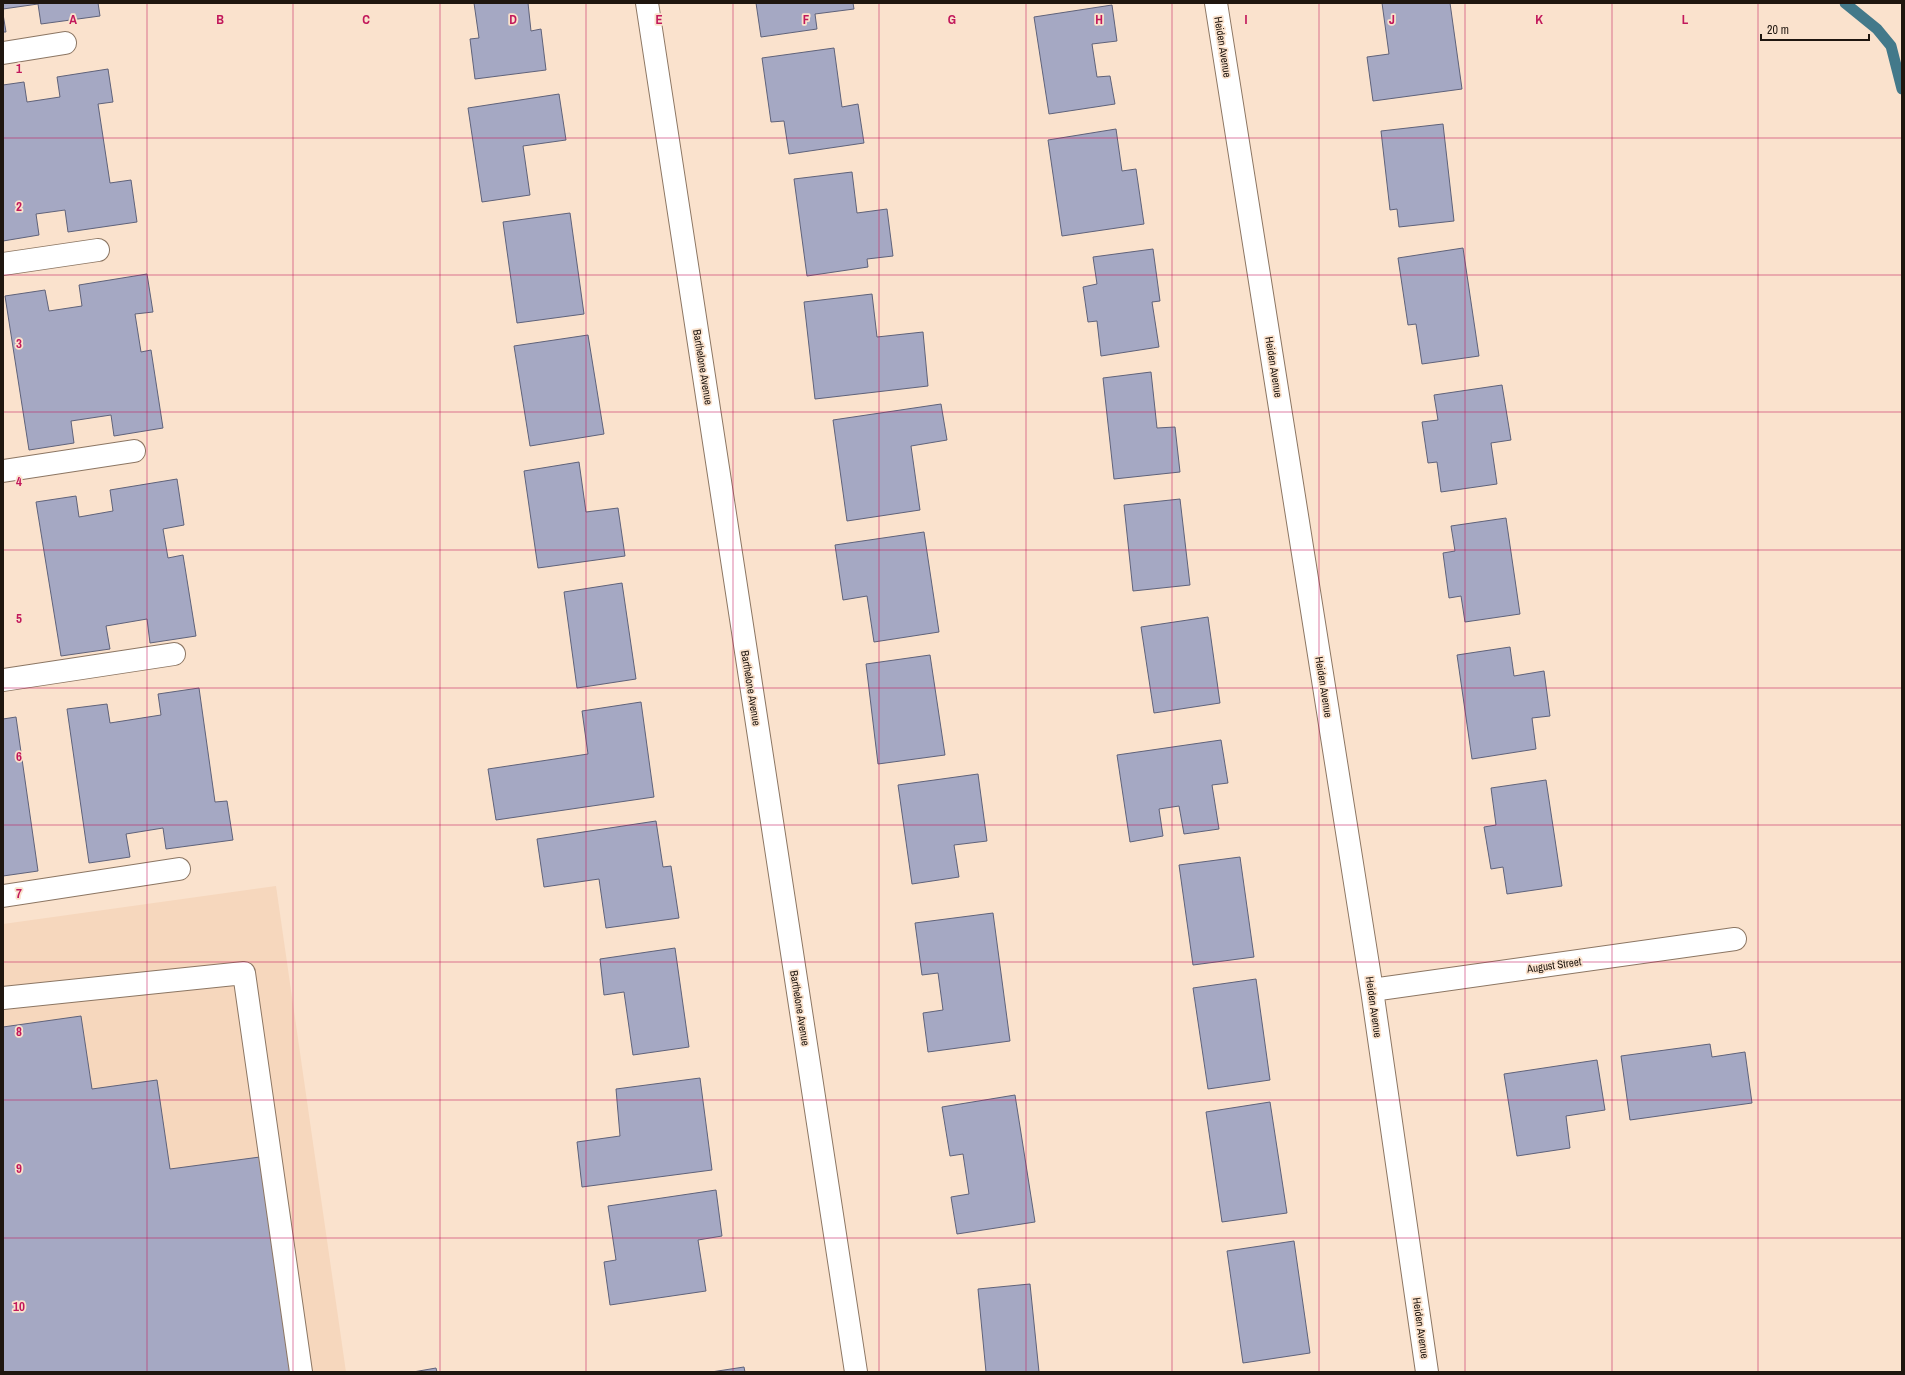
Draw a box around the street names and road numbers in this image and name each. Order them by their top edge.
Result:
street label: Heiden Avenue [1211,16,1235,78]
street label: Barthelone Avenue [690,328,716,406]
street label: Heiden Avenue [1262,336,1286,398]
street label: Barthelone Avenue [738,649,764,727]
street label: Heiden Avenue [1312,656,1336,718]
street label: August Street [1525,954,1583,976]
street label: Barthelone Avenue [787,969,813,1047]
street label: Heiden Avenue [1363,976,1385,1038]
street label: Heiden Avenue [1410,1297,1432,1359]

